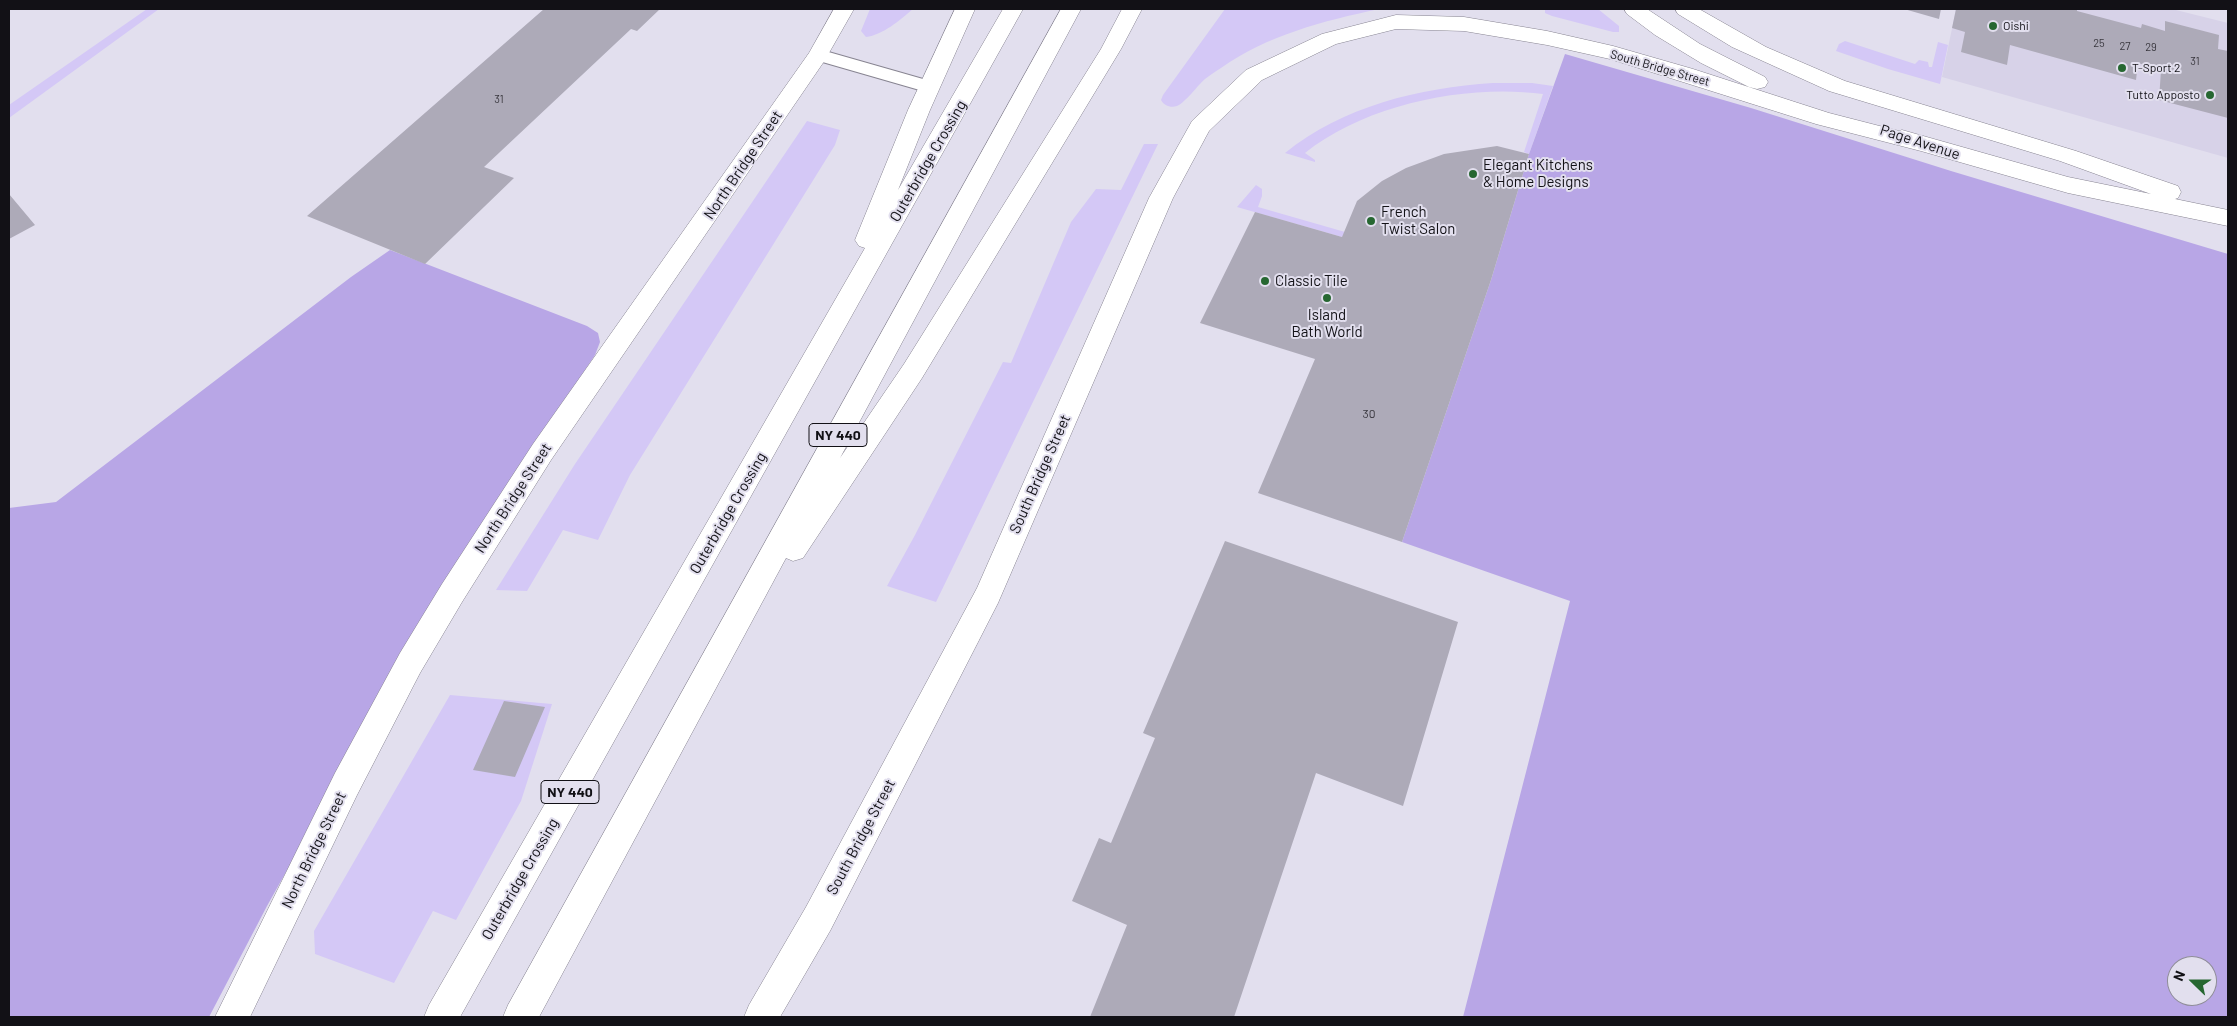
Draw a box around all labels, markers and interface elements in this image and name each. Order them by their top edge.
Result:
place label: Oishi [2003,19,2029,33]
marker: Oishi [1987,20,1999,32]
house number: 25 [2093,36,2105,50]
house number: 27 [2119,39,2131,53]
house number: 29 [2145,40,2157,54]
street label: South Bridge Street [1609,47,1711,89]
house number: 31 [2190,54,2200,68]
place label: T-Sport 2 [2132,61,2181,75]
marker: T-Sport 2 [2116,62,2128,74]
place label: Tutto Apposto [2126,88,2200,102]
marker: Tutto Apposto [2204,89,2216,101]
house number: 31 [494,92,504,106]
street label: Outerbridge Crossing [886,97,970,225]
street label: North Bridge Street [700,107,786,223]
street label: Page Avenue [1878,121,1962,163]
place label: Elegant Kitchens & Home Designs [1483,156,1593,191]
marker: Elegant Kitchens & Home Designs [1467,168,1479,180]
place label: French Twist Salon [1381,203,1455,238]
marker: French Twist Salon [1365,215,1377,227]
place label: Classic Tile [1275,272,1348,290]
marker: Classic Tile [1259,275,1271,287]
marker: Island Bath World [1321,292,1333,304]
place label: Island Bath World [1291,306,1363,341]
house number: 30 [1363,407,1375,421]
street label: South Bridge Street [1006,412,1074,536]
road number: NY 440 [809,424,867,446]
street label: North Bridge Street [471,440,555,556]
street label: Outerbridge Crossing [686,449,770,577]
street label: South Bridge Street [823,776,899,898]
road number: NY 440 [541,780,599,804]
street label: North Bridge Street [278,789,350,911]
street label: Outerbridge Crossing [478,815,562,943]
north arrow [2167,956,2217,1006]
text: N [2169,968,2188,983]

